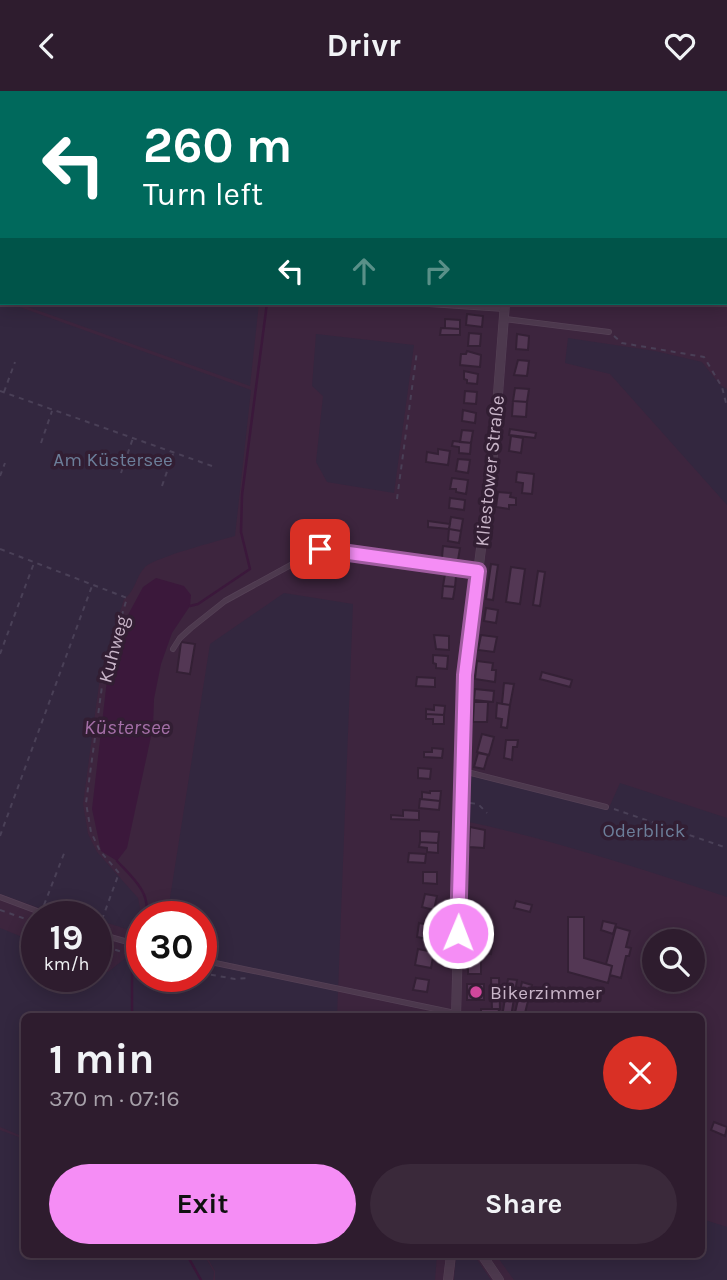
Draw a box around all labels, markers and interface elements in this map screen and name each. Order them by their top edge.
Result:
icon: back [28,27,66,65]
text: Drivr [326,27,401,64]
icon: heart [661,27,699,65]
text: 260 m [143,117,292,174]
icon: left [28,119,119,210]
text: Turn left [143,176,263,213]
icon: left [272,252,310,290]
icon: ahead [345,252,383,290]
icon: right [418,252,456,290]
street label: Kliestower Straße [471,394,509,548]
park label: Am Küstersee [53,449,173,471]
pin [290,519,350,579]
icon: arrive [301,530,339,568]
street label: Kuhweg [94,613,134,685]
water label: Küstersee [84,715,170,739]
park label: Oderblick [603,820,686,842]
position arrow [421,896,495,970]
speed limit sign: 30 [126,901,217,992]
text: 19 [50,917,83,958]
map controls [642,929,705,992]
button: search [642,929,705,992]
text: km/h [44,953,89,975]
place label: Bikerzimmer [490,982,602,1004]
marker: Bikerzimmer [468,984,484,1000]
text: 1 min [49,1034,154,1084]
button: close [603,1036,677,1110]
text: 370 m · 07:16 [49,1085,180,1112]
button: Exit [49,1164,356,1244]
button: Share [370,1164,677,1244]

